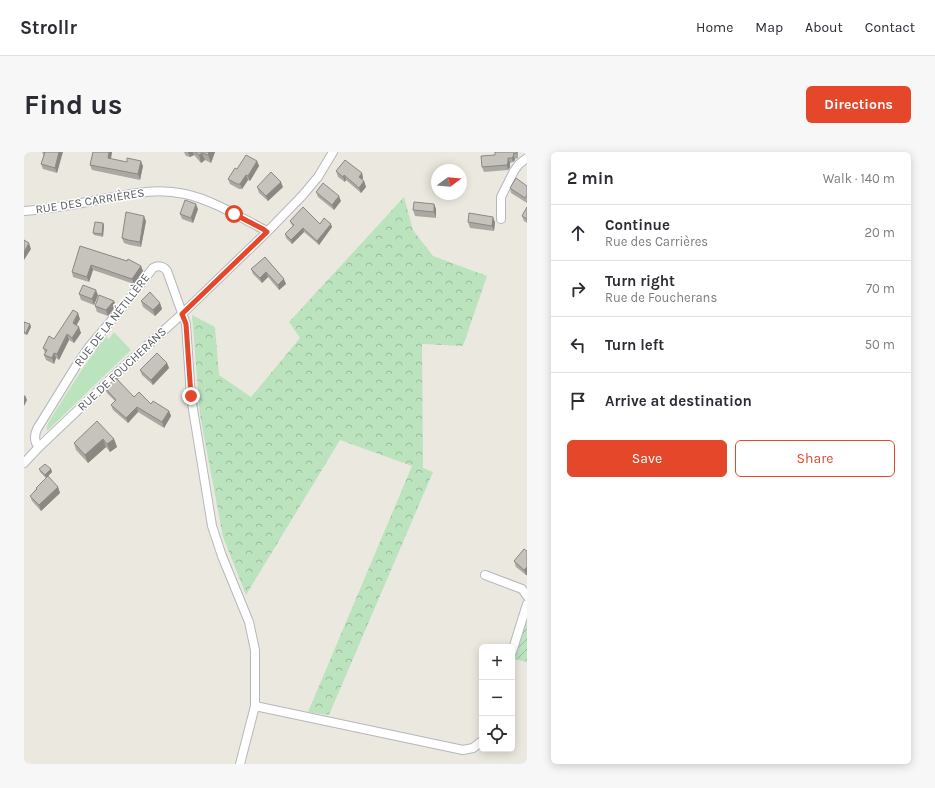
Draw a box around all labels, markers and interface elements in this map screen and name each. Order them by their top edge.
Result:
text: Strollr [20,17,77,39]
text: Home [696,19,733,36]
text: Map [755,19,783,36]
text: About [805,19,843,36]
text: Contact [865,19,915,36]
button: Directions [806,86,911,123]
text: Find us [24,88,123,121]
north arrow [431,164,467,200]
text: 2 min [567,168,614,188]
text: Walk · 140 m [823,171,895,186]
street label: RUE DES CARRIÈRES [34,184,145,217]
route start [225,205,243,223]
text: Continue [605,216,670,234]
icon: ahead [567,222,589,244]
text: 20 m [865,225,895,240]
text: Rue des Carrières [605,234,708,249]
street label: RUE DE LA NÉTILLÈRE [71,270,153,369]
text: Turn right [605,272,675,290]
icon: right [567,278,589,300]
text: 70 m [866,281,895,296]
text: Rue de Foucherans [605,290,717,305]
street label: RUE DE FOUCHERANS [75,324,169,414]
icon: left [567,334,589,356]
text: Turn left [605,336,664,354]
text: 50 m [865,337,895,352]
route end [182,387,200,405]
icon: arrive [567,390,589,412]
text: Arrive at destination [605,392,752,410]
button: Save [567,440,727,477]
button: Share [735,440,895,477]
map controls [479,644,515,752]
button: + [479,644,515,680]
button: − [479,680,515,716]
button: locate [479,716,515,752]

